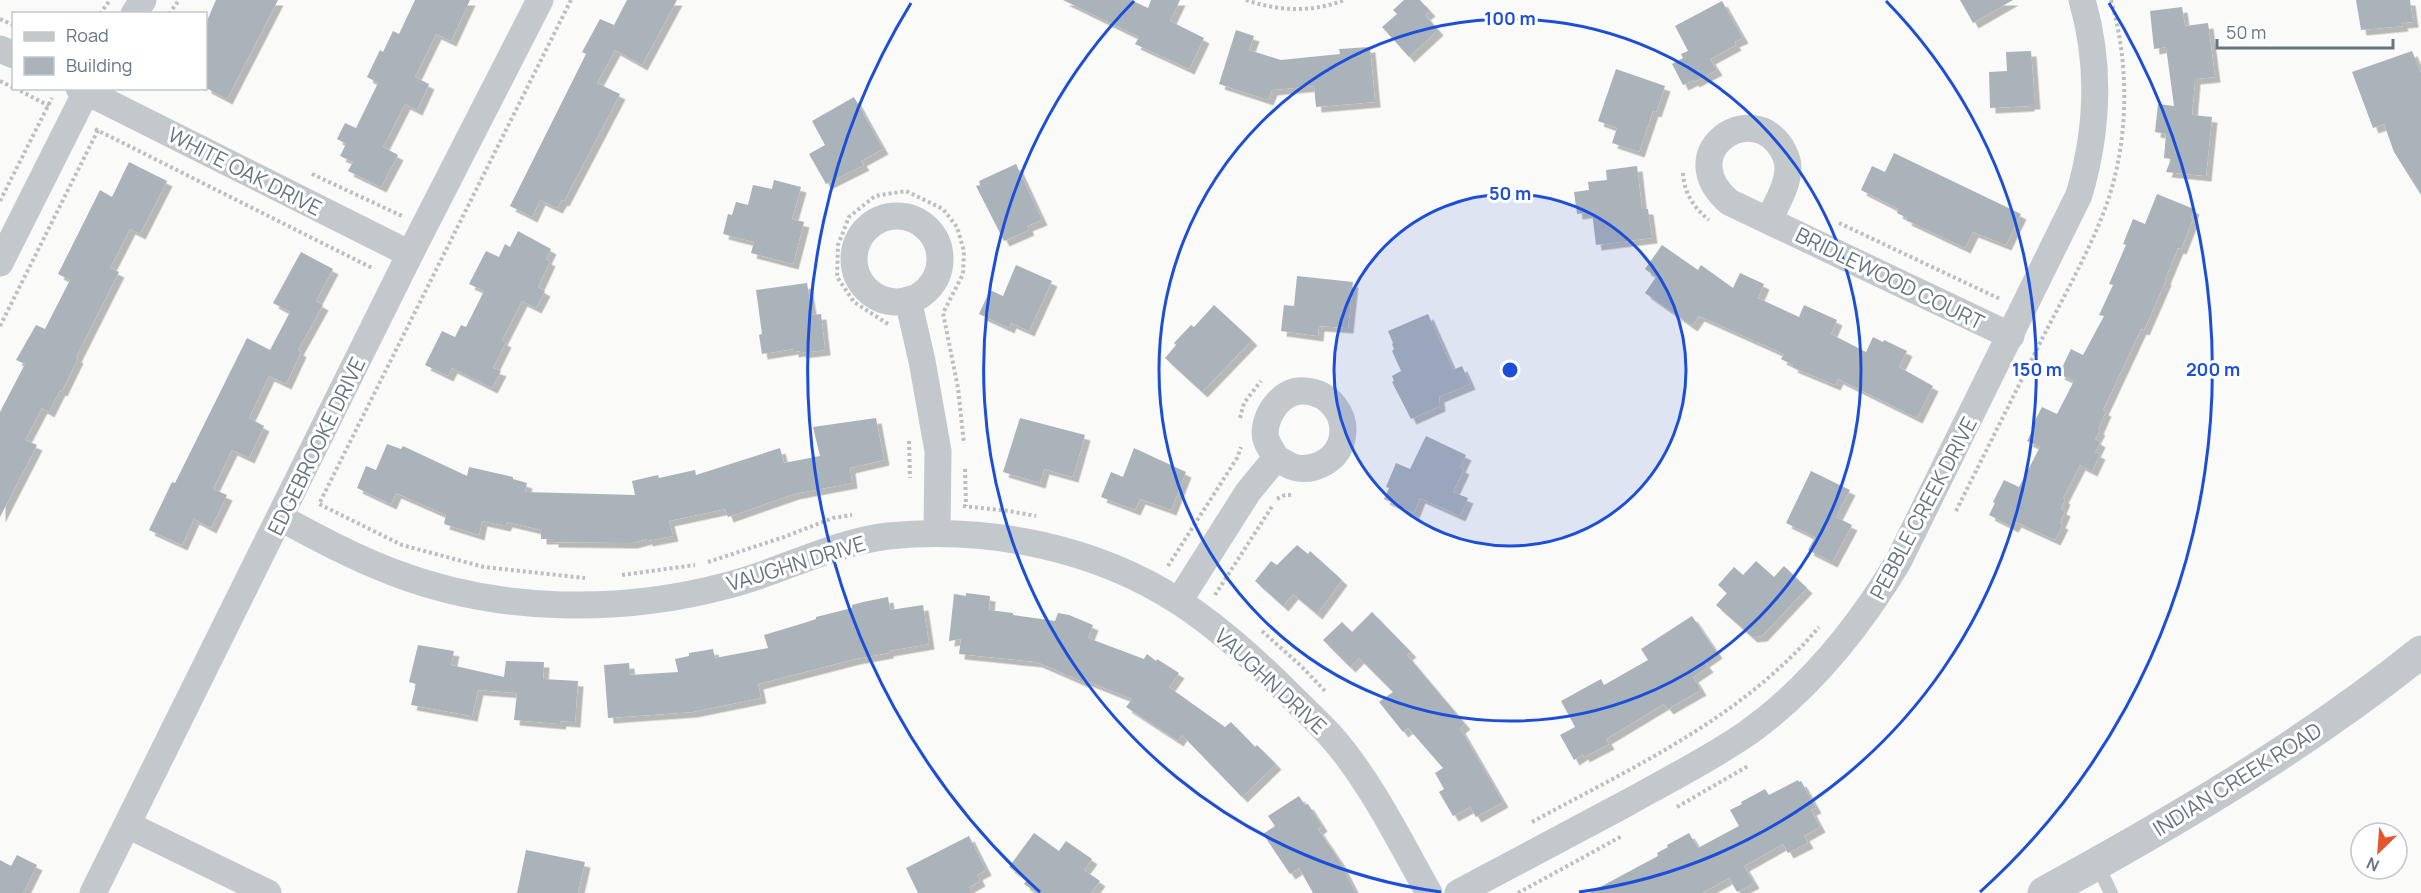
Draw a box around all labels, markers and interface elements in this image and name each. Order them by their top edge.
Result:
text: 100 m [1484,6,1536,30]
legend [12,12,207,90]
scale bar [2217,12,2392,50]
text: 50 m [2226,20,2266,44]
text: Road [66,23,109,47]
text: Building [66,53,132,77]
street label: WHITE OAK DRIVE [163,120,327,222]
text: 50 m [1489,181,1531,205]
street label: BRIDLEWOOD COURT [1791,220,1989,336]
street label: EDGEBROOKE DRIVE [261,352,371,540]
text: 150 m [2012,357,2062,381]
text: 200 m [2186,357,2240,381]
centre of rings [1500,360,1520,380]
street label: PEBBLE CREEK DRIVE [1863,412,1983,604]
street label: VAUGHN DRIVE [723,529,869,597]
street label: VAUGHN DRIVE [1209,622,1333,740]
street label: INDIAN CREEK ROAD [2147,716,2327,842]
north arrow [2349,821,2409,881]
text: N [2363,852,2383,877]

